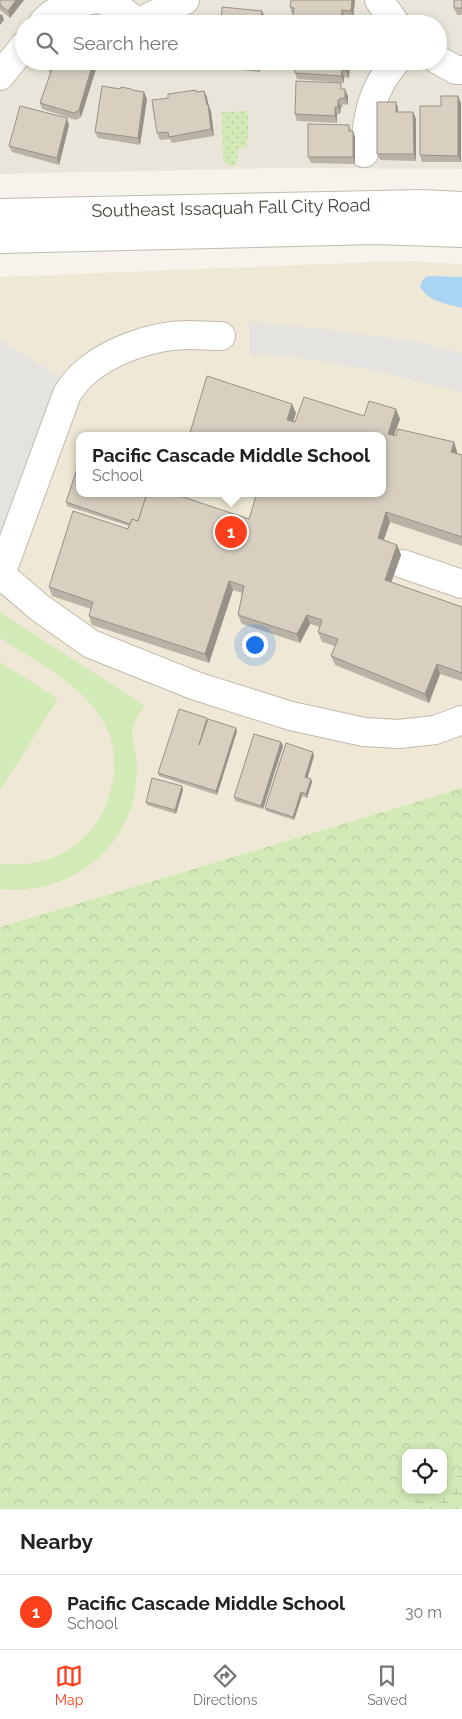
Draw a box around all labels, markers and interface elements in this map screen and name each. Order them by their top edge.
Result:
search box [15,15,447,70]
icon: search [33,29,61,57]
text: Search here [73,32,179,54]
street label: Southeast Issaquah Fall City Road [91,194,371,221]
popup [76,432,386,497]
text: Pacific Cascade Middle School [92,444,370,466]
text: School [92,466,143,485]
pin: 1 [215,513,247,551]
your location [242,632,268,658]
map controls [402,1449,447,1494]
button: locate [402,1449,447,1494]
text: Nearby [20,1529,93,1554]
text: Pacific Cascade Middle School [67,1592,345,1614]
text: 1 [32,1603,40,1622]
text: 30 m [405,1603,442,1622]
text: School [67,1614,118,1633]
tab: Map [55,1662,83,1708]
tab: Directions [193,1662,258,1708]
tab: Saved [367,1662,407,1708]

